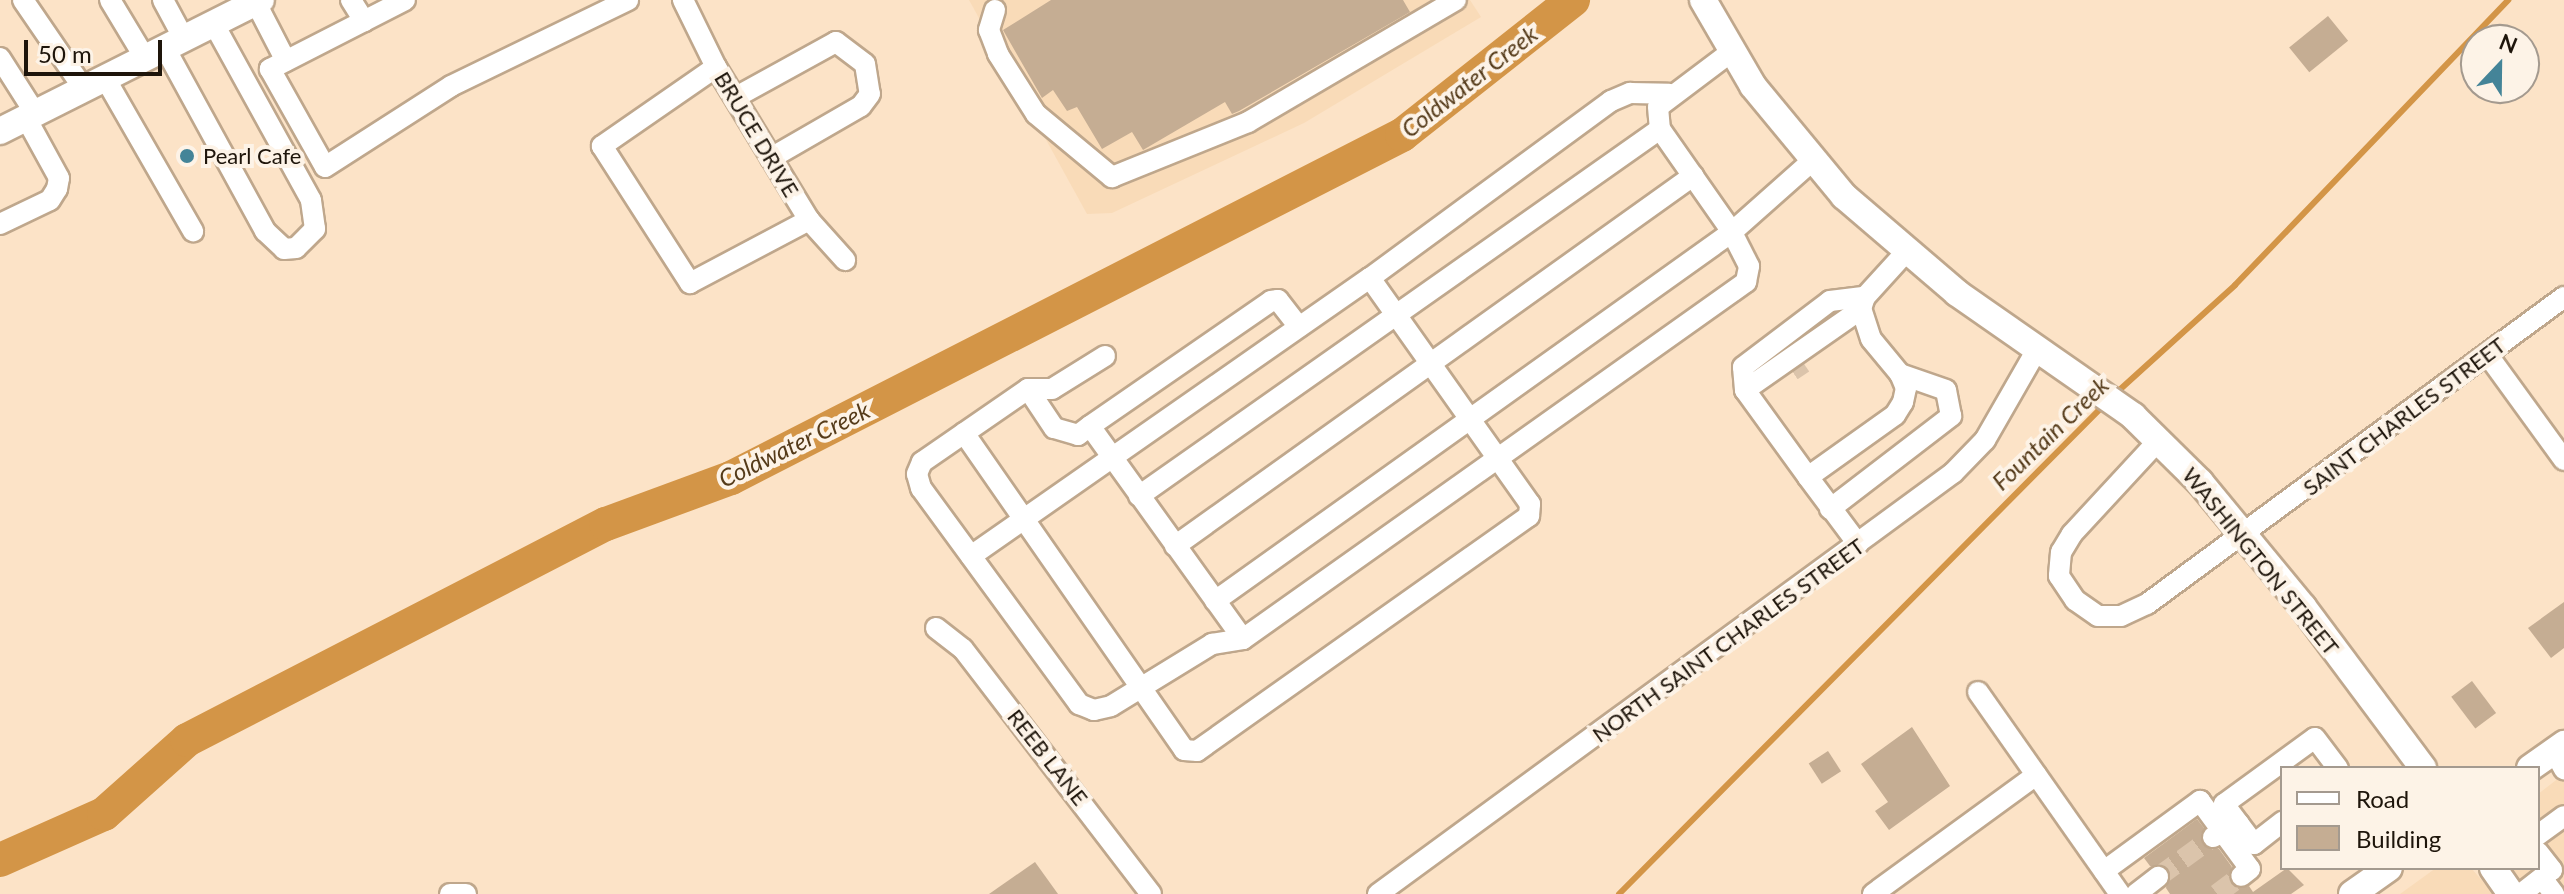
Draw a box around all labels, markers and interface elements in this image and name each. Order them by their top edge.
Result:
water label: Coldwater Creek [1395,19,1543,143]
scale bar [28,24,166,74]
north arrow [2460,24,2540,104]
text: N [2496,27,2521,59]
text: 50 m [38,39,92,68]
street label: BRUCE DRIVE [709,67,805,201]
place label: Pearl Cafe [203,143,301,169]
marker: Pearl Cafe [178,147,196,165]
street label: SAINT CHARLES STREET [2297,331,2511,501]
water label: Fountain Creek [1986,370,2114,496]
water label: Coldwater Creek [714,395,874,493]
street label: WASHINGTON STREET [2177,462,2345,660]
street label: NORTH SAINT CHARLES STREET [1587,532,1869,748]
street label: REEB LANE [1002,704,1094,810]
legend [2280,766,2540,870]
text: Road [2356,784,2409,813]
text: Building [2356,824,2441,853]

